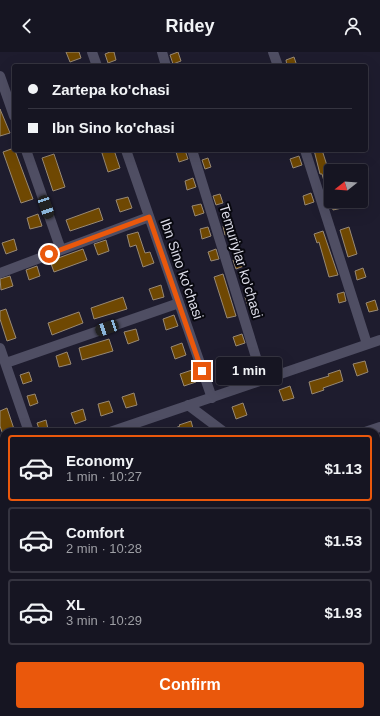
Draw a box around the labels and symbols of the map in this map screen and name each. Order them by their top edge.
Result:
north arrow [324,164,368,208]
car [36,194,56,220]
street label: Temuriylar ko'chasi [216,202,266,320]
street label: Ibn Sino ko'chasi [157,217,207,321]
route start [40,245,58,263]
car [94,318,120,338]
callout: 1 min [216,357,282,385]
route end [193,362,211,380]

